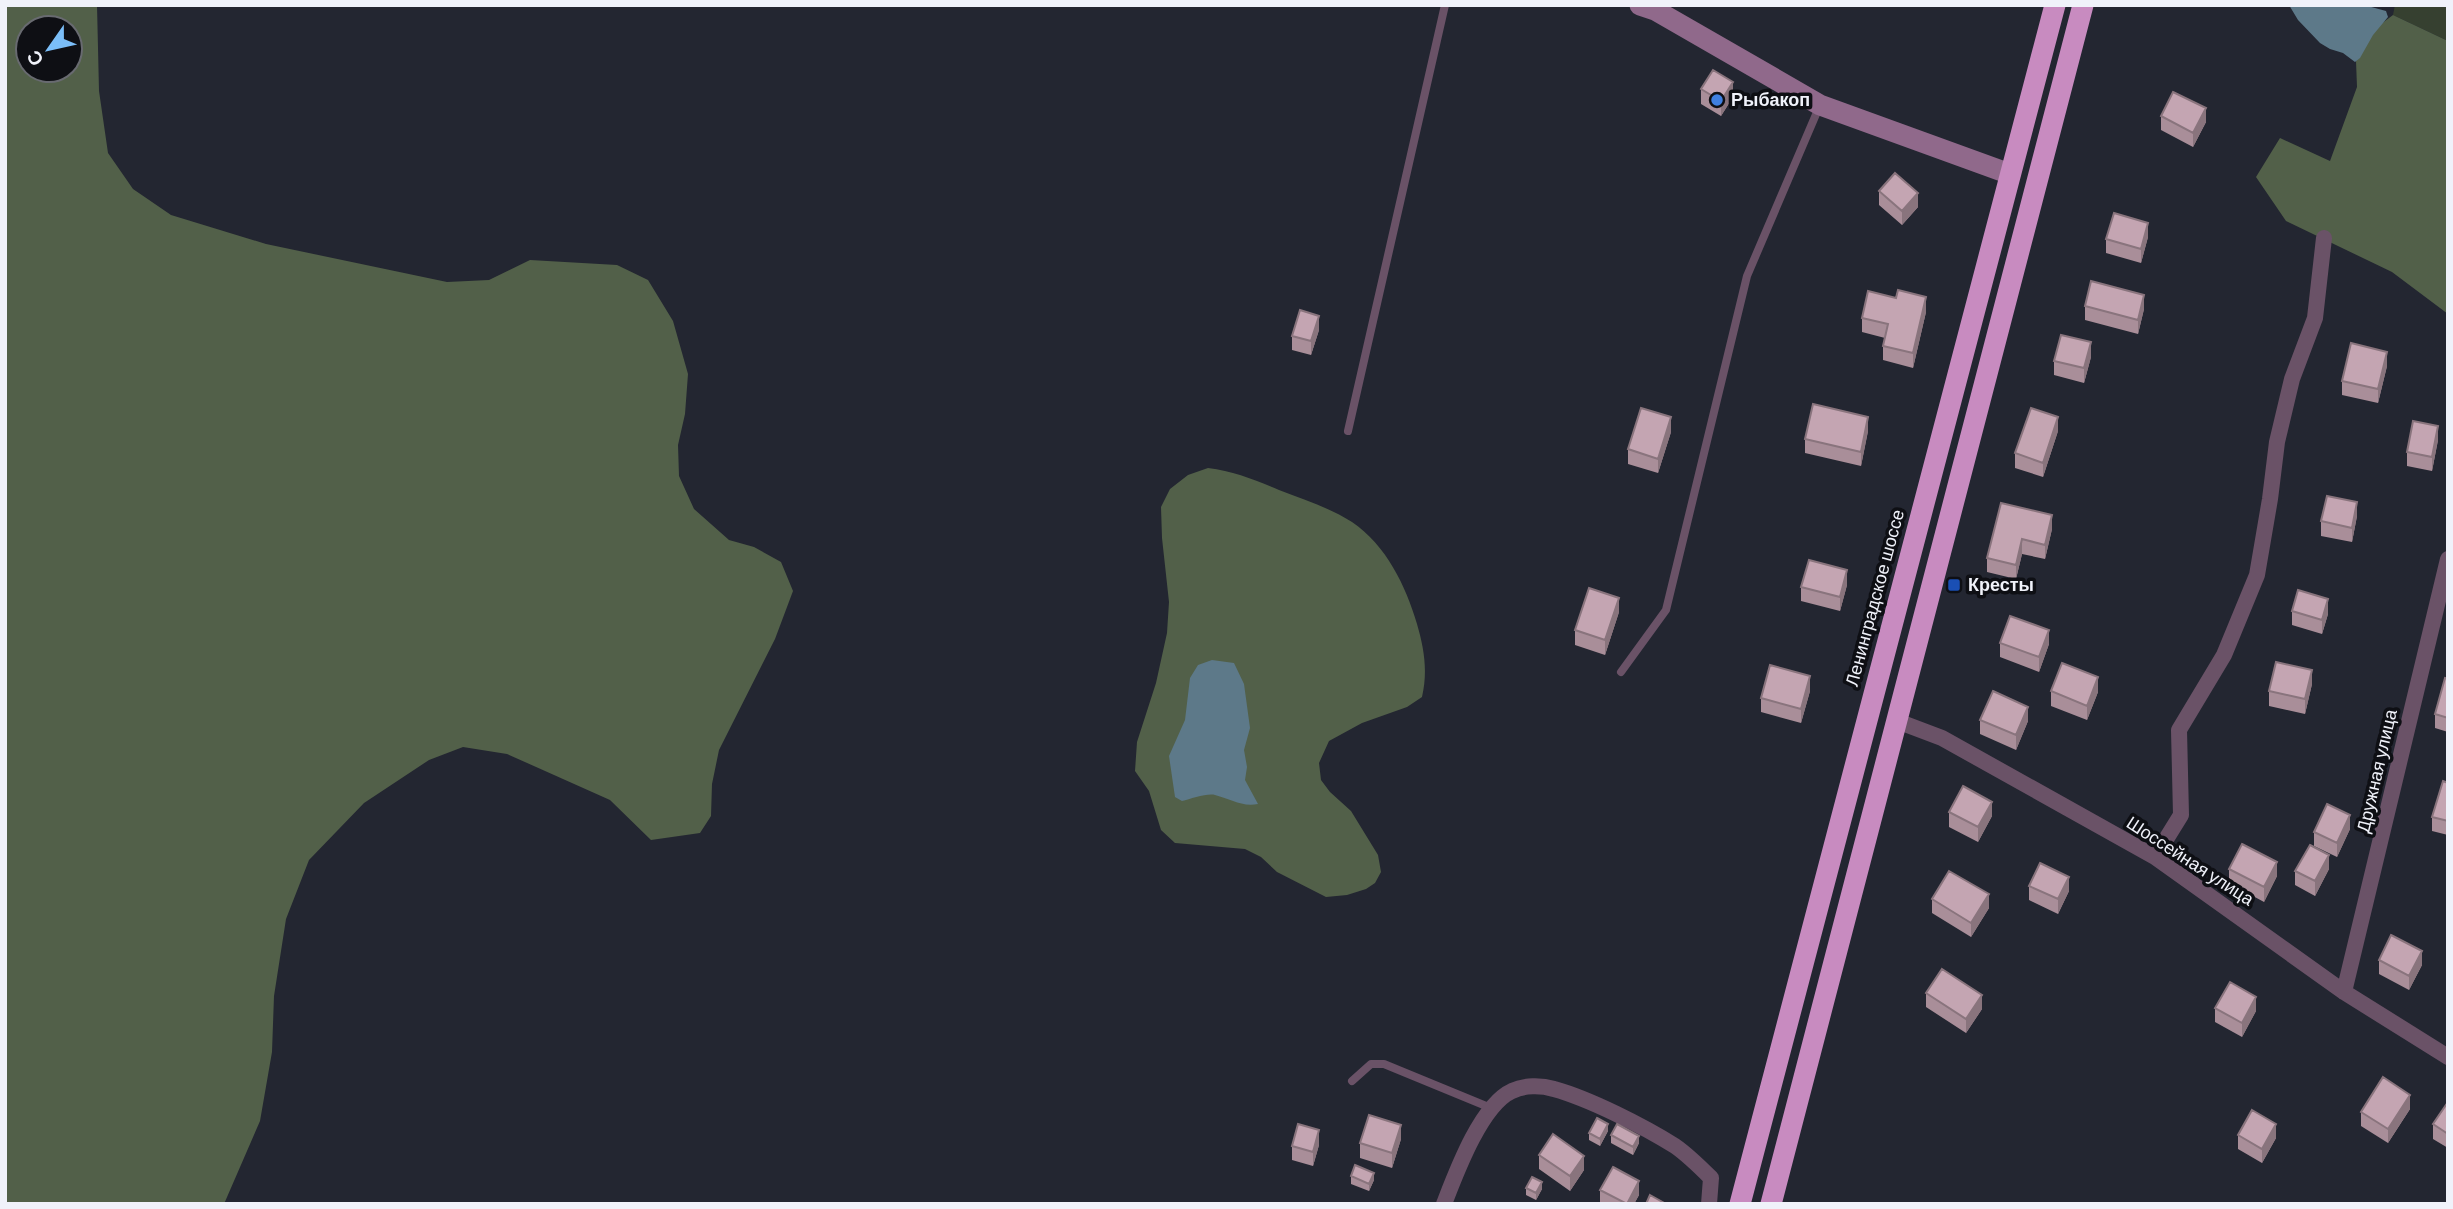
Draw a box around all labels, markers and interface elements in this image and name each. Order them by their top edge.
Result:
north arrow [14,14,84,84]
text: С [21,46,48,71]
place label: Рыбакоп [1731,88,1810,110]
marker: Рыбакоп [1709,92,1725,108]
street label: Ленинградское шоссе [1840,507,1908,688]
place label: Кресты [1968,573,2034,595]
marker: Кресты [1946,577,1962,593]
street label: Дружная улица [2351,706,2401,835]
street label: Шоссейная улица [2123,811,2259,910]

